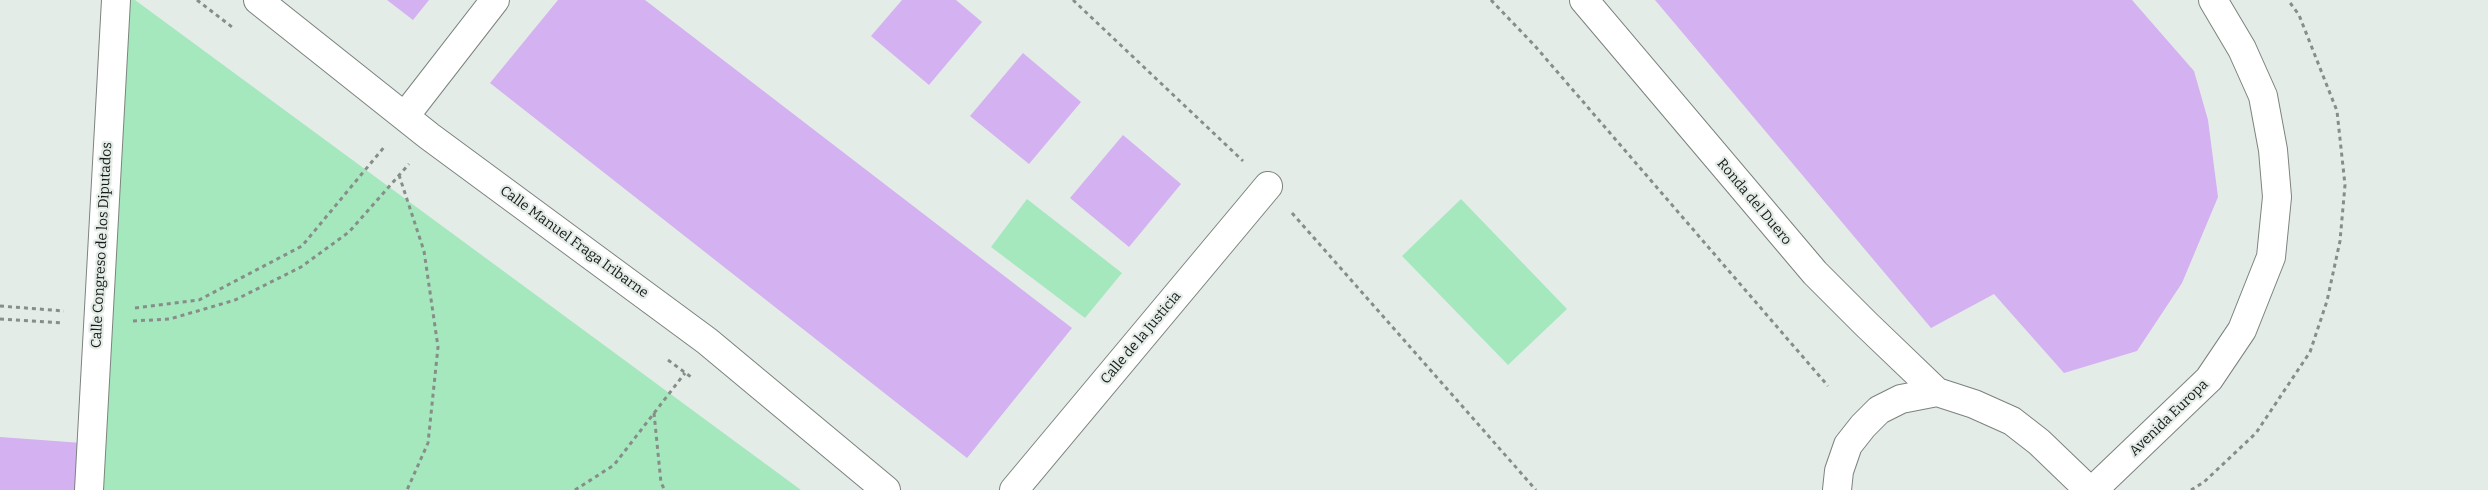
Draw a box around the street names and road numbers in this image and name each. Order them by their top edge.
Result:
street label: Calle Congreso de los Diputados [88,142,116,348]
street label: Ronda del Duero [1713,155,1795,249]
street label: Calle Manuel Fraga Iribarne [496,182,652,302]
street label: Calle de la Justicia [1097,288,1185,388]
street label: Avenida Europa [2126,376,2212,460]

